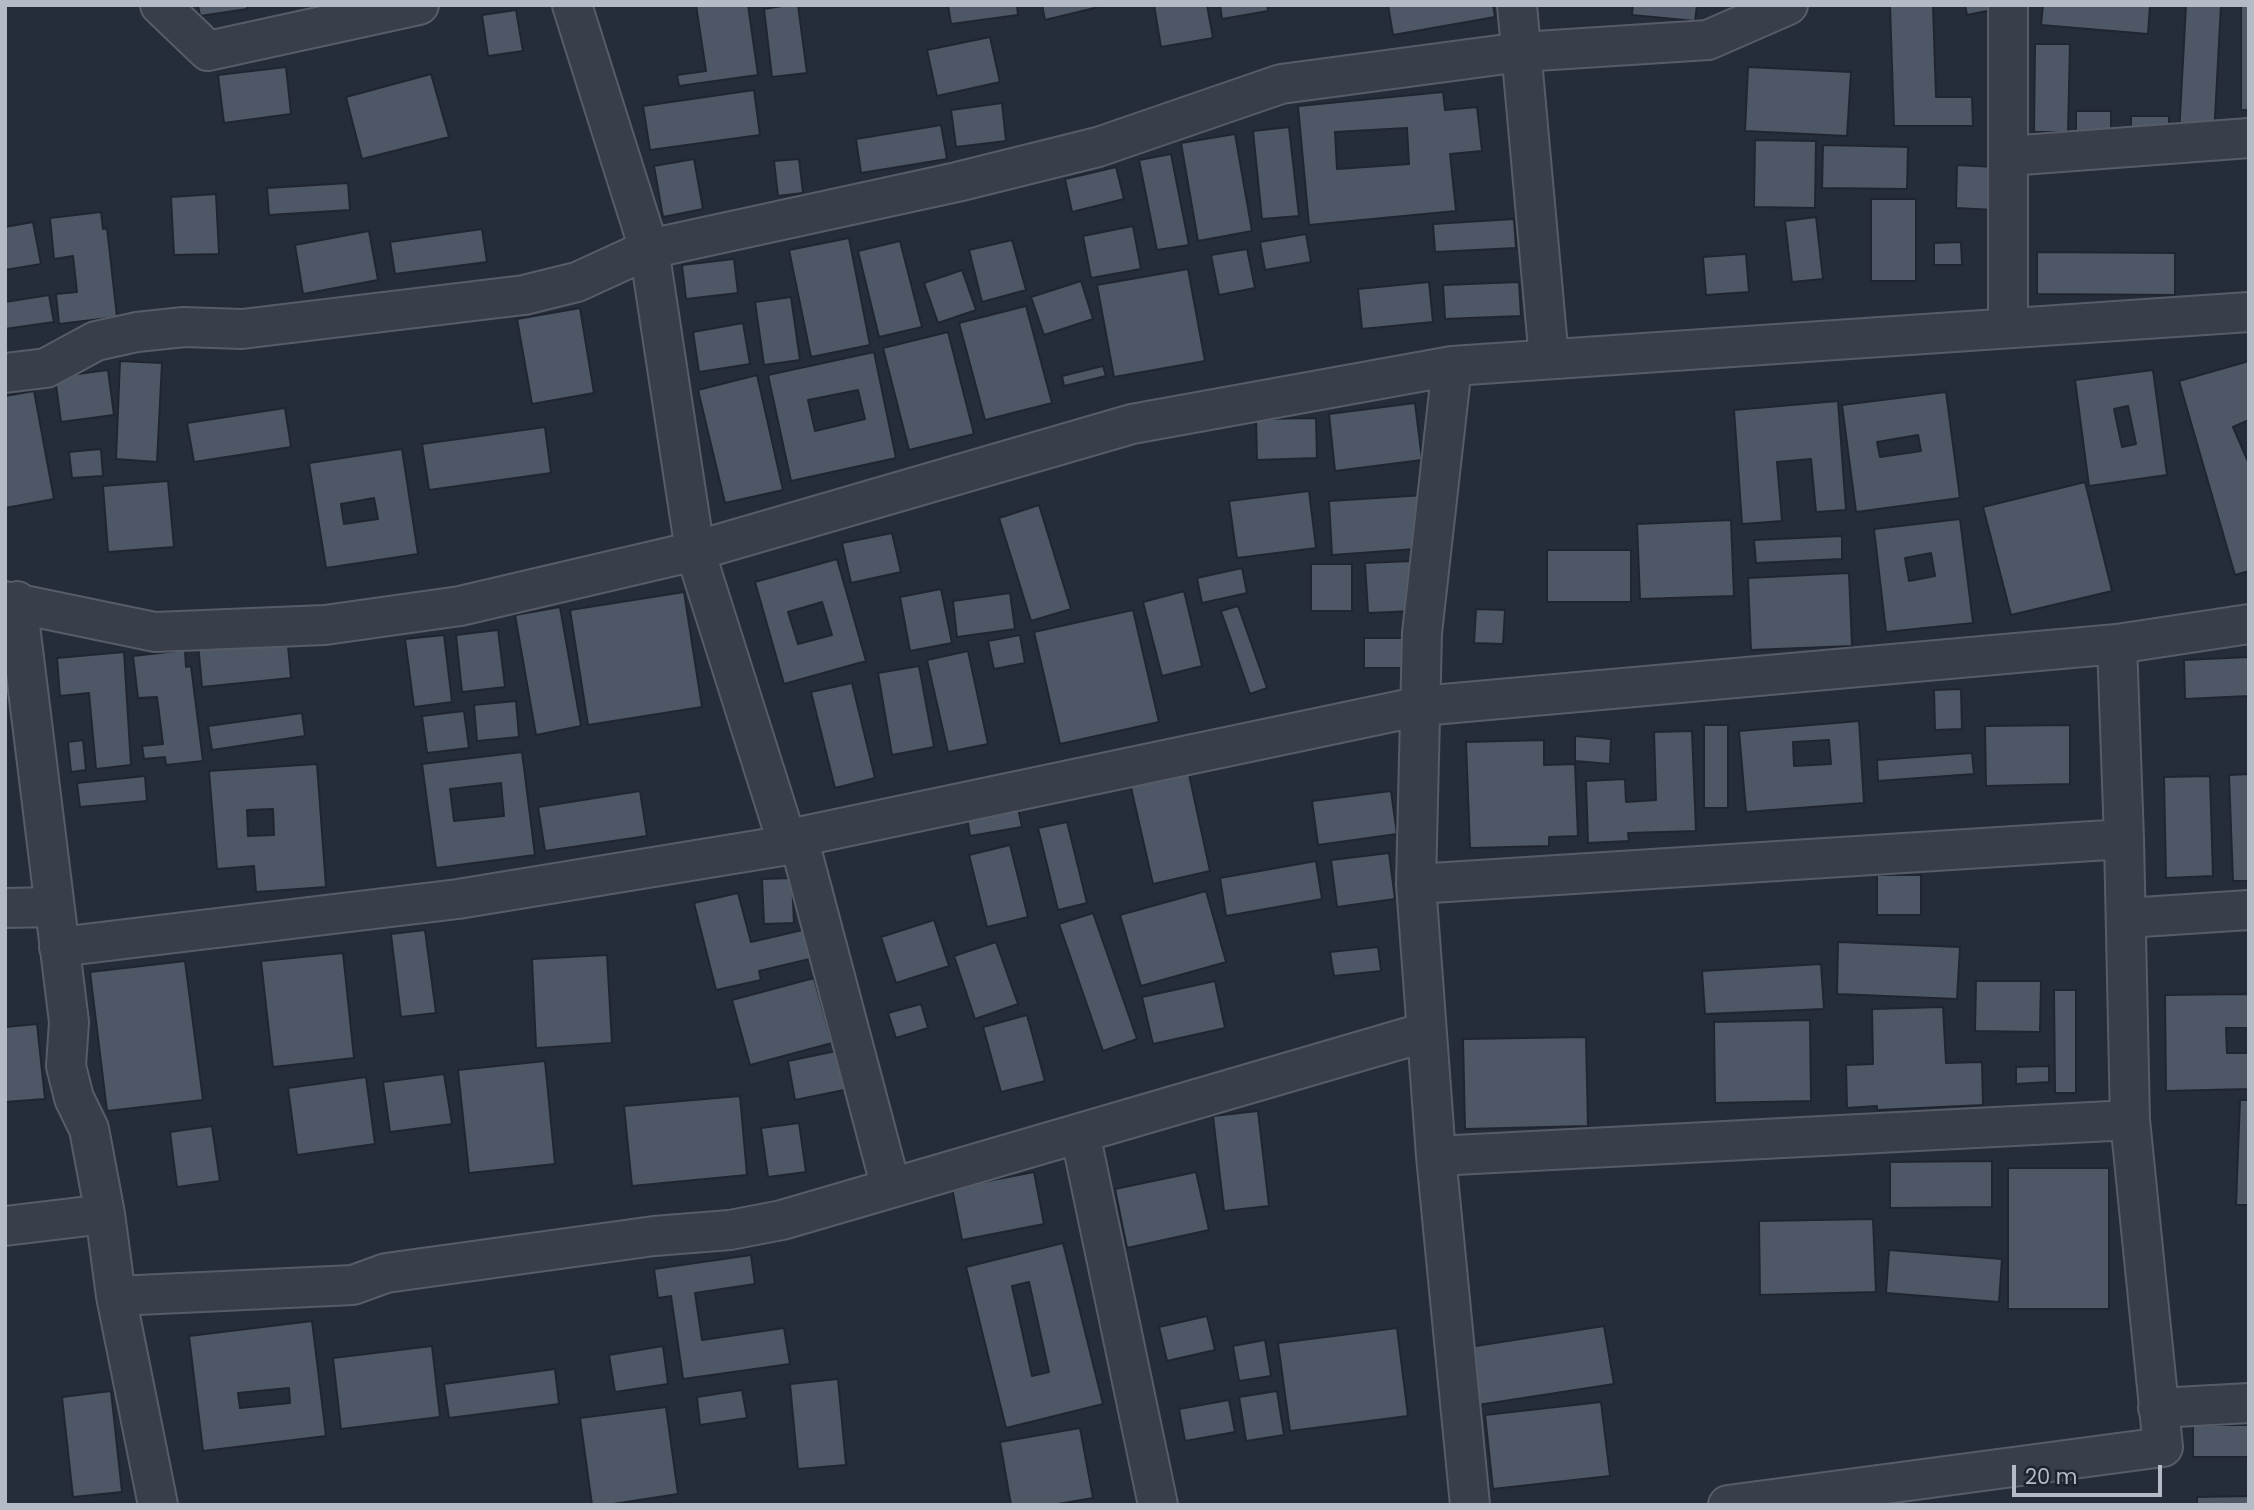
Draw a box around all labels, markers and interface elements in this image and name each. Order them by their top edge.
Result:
scale bar [2016,1450,2166,1494]
text: 20 m [2025,1462,2078,1491]

